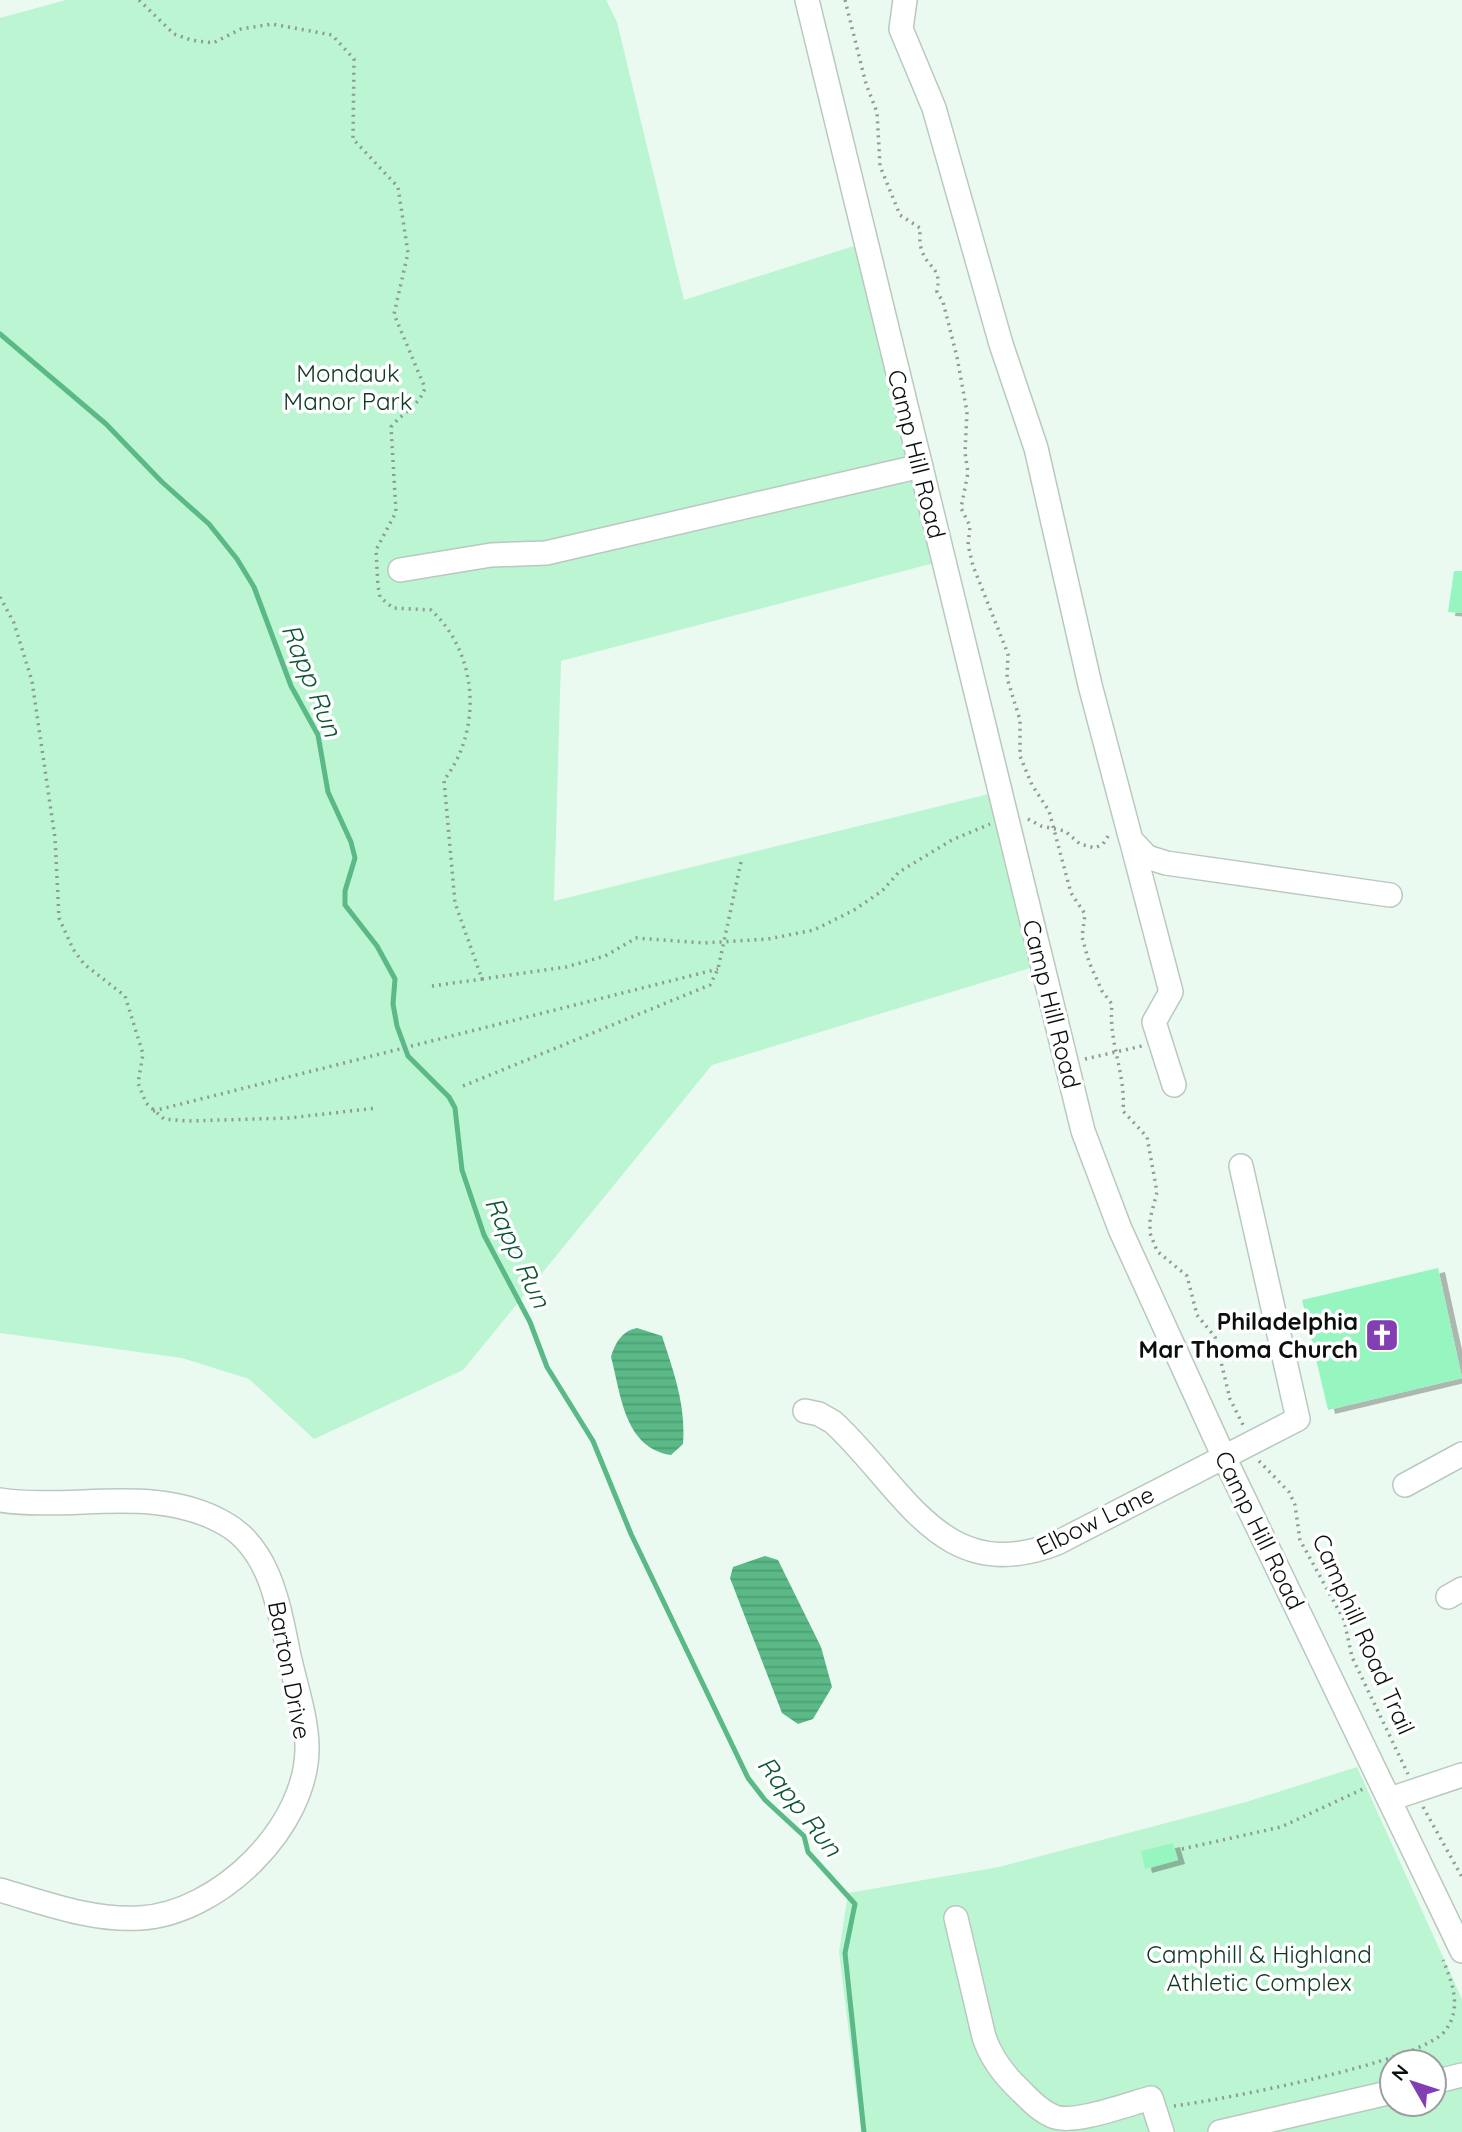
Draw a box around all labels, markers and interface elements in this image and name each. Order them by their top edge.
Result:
park label: Mondauk Manor Park [283,358,413,416]
street label: Camp Hill Road [882,367,952,541]
water label: Rapp Run [274,619,350,742]
street label: Camp Hill Road [1017,917,1087,1091]
water label: Rapp Run [478,1191,558,1314]
place label: Philadelphia Mar Thoma Church [1139,1306,1358,1364]
church icon: Philadelphia Mar Thoma Church [1363,1316,1401,1354]
street label: Camp Hill Road [1209,1446,1311,1614]
street label: Elbow Lane [1031,1479,1159,1561]
street label: Camphill Road Trail [1306,1529,1422,1739]
street label: Barton Drive [262,1598,318,1742]
water label: Rapp Run [750,1749,850,1864]
park label: Camphill & Highland Athletic Complex [1146,1939,1372,1997]
north arrow [1378,2048,1448,2118]
text: N [1386,2059,1414,2085]

